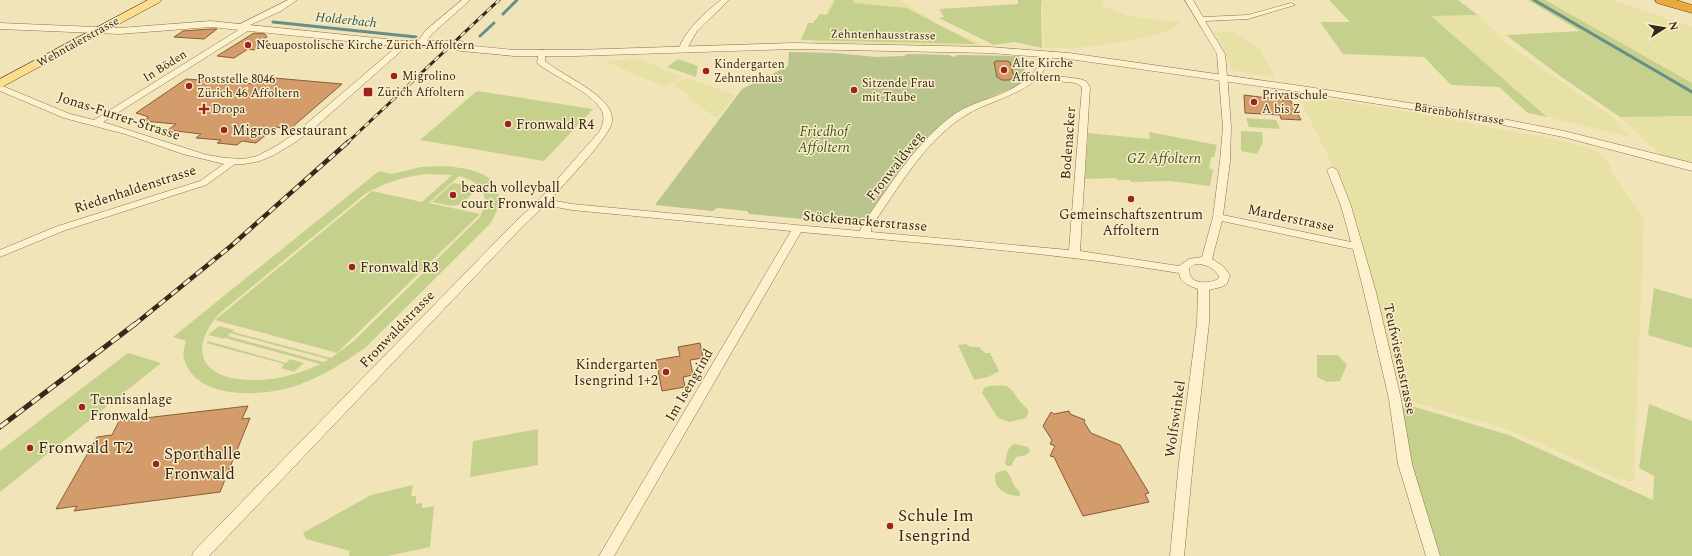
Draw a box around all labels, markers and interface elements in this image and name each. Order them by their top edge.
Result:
water label: Holderbach [314,7,378,33]
north arrow [1644,8,1684,48]
street label: Wehntalerstrasse [33,11,123,73]
text: N [1664,20,1683,32]
street label: Zehntenhausstrasse [830,25,936,45]
place label: Neuapostolische Kirche Zürich-Affoltern [256,36,474,55]
marker: Neuapostolische Kirche Zürich-Affoltern [243,40,253,50]
street label: In Böden [139,45,191,87]
place label: Alte Kirche Affoltern [1012,54,1073,87]
place label: Kindergarten Zehntenhaus [714,55,785,88]
marker: Alte Kirche Affoltern [999,65,1009,75]
marker: Kindergarten Zehntenhaus [701,66,711,76]
place label: Migrolino [402,67,456,86]
place label: Poststelle 8046 Zürich 46 Affoltern [197,70,300,103]
marker: Migrolino [389,71,399,81]
place label: Sitzende Frau mit Taube [862,74,935,107]
marker: Poststelle 8046 Zürich 46 Affoltern [184,81,194,91]
place label: Zürich Affoltern [377,83,465,102]
marker: Sitzende Frau mit Taube [849,85,859,95]
street label: Jonas-Furrer-Strasse [55,86,183,146]
marker: Zürich Affoltern [362,86,374,98]
place label: Privatschule A bis Z [1262,86,1328,119]
marker: Privatschule A bis Z [1249,97,1259,107]
street label: Bärenbohlstrasse [1412,97,1506,131]
place label: Dropa [212,100,245,119]
marker: Dropa [199,104,209,114]
street label: Bodenacker [1055,105,1081,180]
place label: Fronwald R4 [516,114,594,135]
marker: Fronwald R4 [503,119,513,129]
place label: Migros Restaurant [232,120,347,141]
park label: Friedhof Affoltern [797,121,851,158]
marker: Migros Restaurant [219,125,229,135]
street label: Fronwaldweg [861,127,929,205]
park label: GZ Affoltern [1127,148,1202,169]
street label: Riedenhaldenstrasse [71,159,199,219]
place label: beach volleyball court Fronwald [461,177,560,214]
marker: beach volleyball court Fronwald [448,190,458,200]
marker: Gemeinschaftszentrum Affoltern [1126,194,1136,204]
street label: Marderstrasse [1246,199,1337,237]
place label: Gemeinschaftszentrum Affoltern [1059,204,1203,241]
street label: Stöckenackerstrasse [802,205,928,237]
place label: Fronwald R3 [360,257,438,278]
marker: Fronwald R3 [347,262,357,272]
street label: Fronwaldstrasse [354,285,440,373]
street label: Teufwiesenstrasse [1378,301,1422,417]
street label: Im Isengrind [660,345,718,425]
place label: Kindergarten Isengrind 1+2 [574,354,658,391]
marker: Kindergarten Isengrind 1+2 [661,367,671,377]
street label: Wolfswinkel [1159,379,1191,459]
place label: Tennisanlage Fronwald [90,389,173,426]
marker: Tennisanlage Fronwald [77,402,87,412]
place label: Fronwald T2 [38,435,133,461]
place label: Sporthalle Fronwald [164,441,241,487]
marker: Fronwald T2 [25,443,35,453]
marker: Sporthalle Fronwald [151,459,161,469]
place label: Schule Im Isengrind [898,503,974,549]
marker: Schule Im Isengrind [885,521,895,531]

